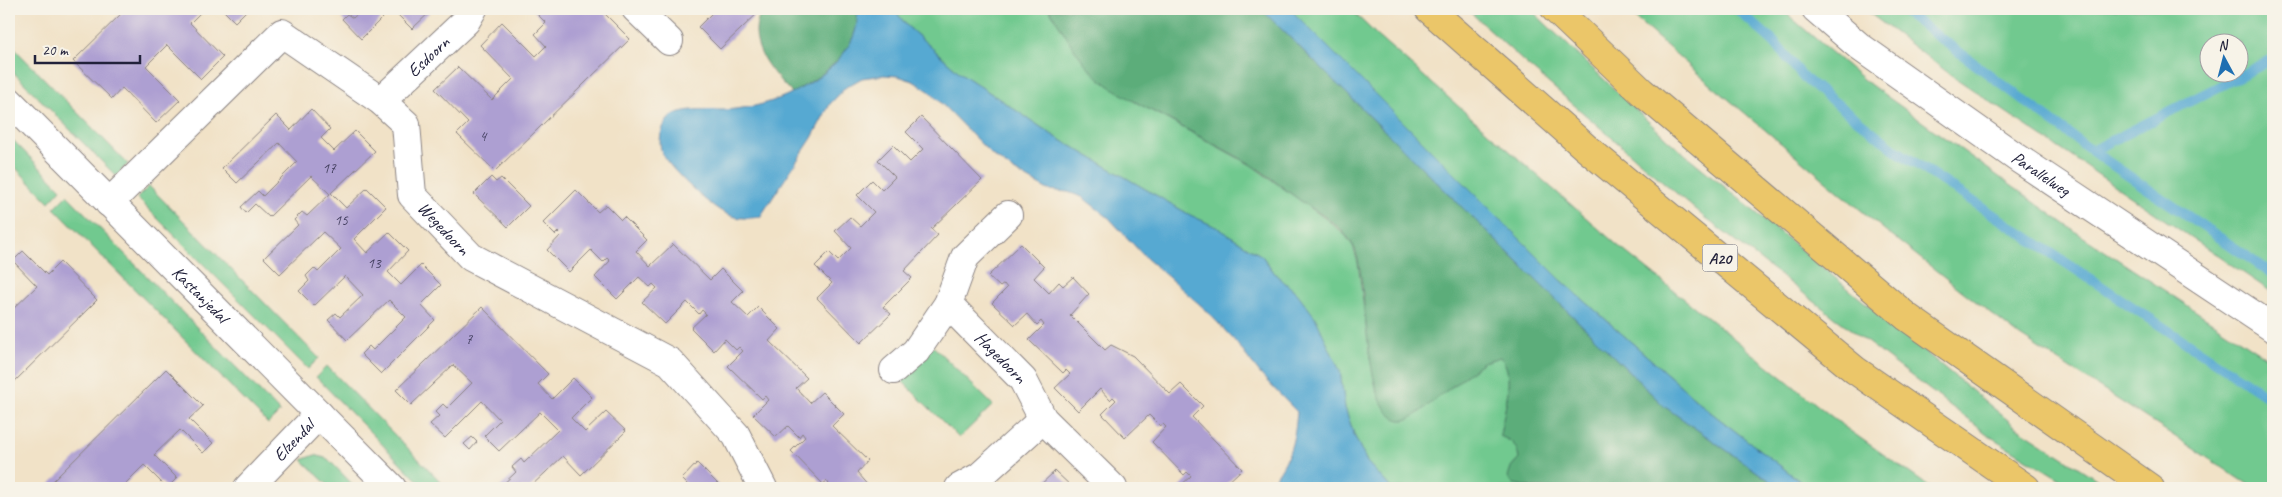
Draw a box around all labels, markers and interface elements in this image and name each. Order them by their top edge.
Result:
street label: Esdoorn [403,31,455,82]
scale bar [35,32,140,64]
north arrow [2200,32,2250,82]
text: N [2217,36,2230,55]
text: 20 m [42,41,69,60]
house number: 4 [480,127,488,146]
street label: Parallelweg [2007,146,2076,202]
house number: 17 [322,159,337,178]
street label: Wegedoorn [413,197,475,260]
house number: 15 [334,211,349,230]
road number: A20 [1702,244,1738,272]
house number: 13 [367,254,382,273]
street label: Kastanjedal [168,261,235,329]
street label: Hagedoorn [970,327,1032,389]
house number: 7 [466,330,474,349]
street label: Elzendal [269,413,321,466]

